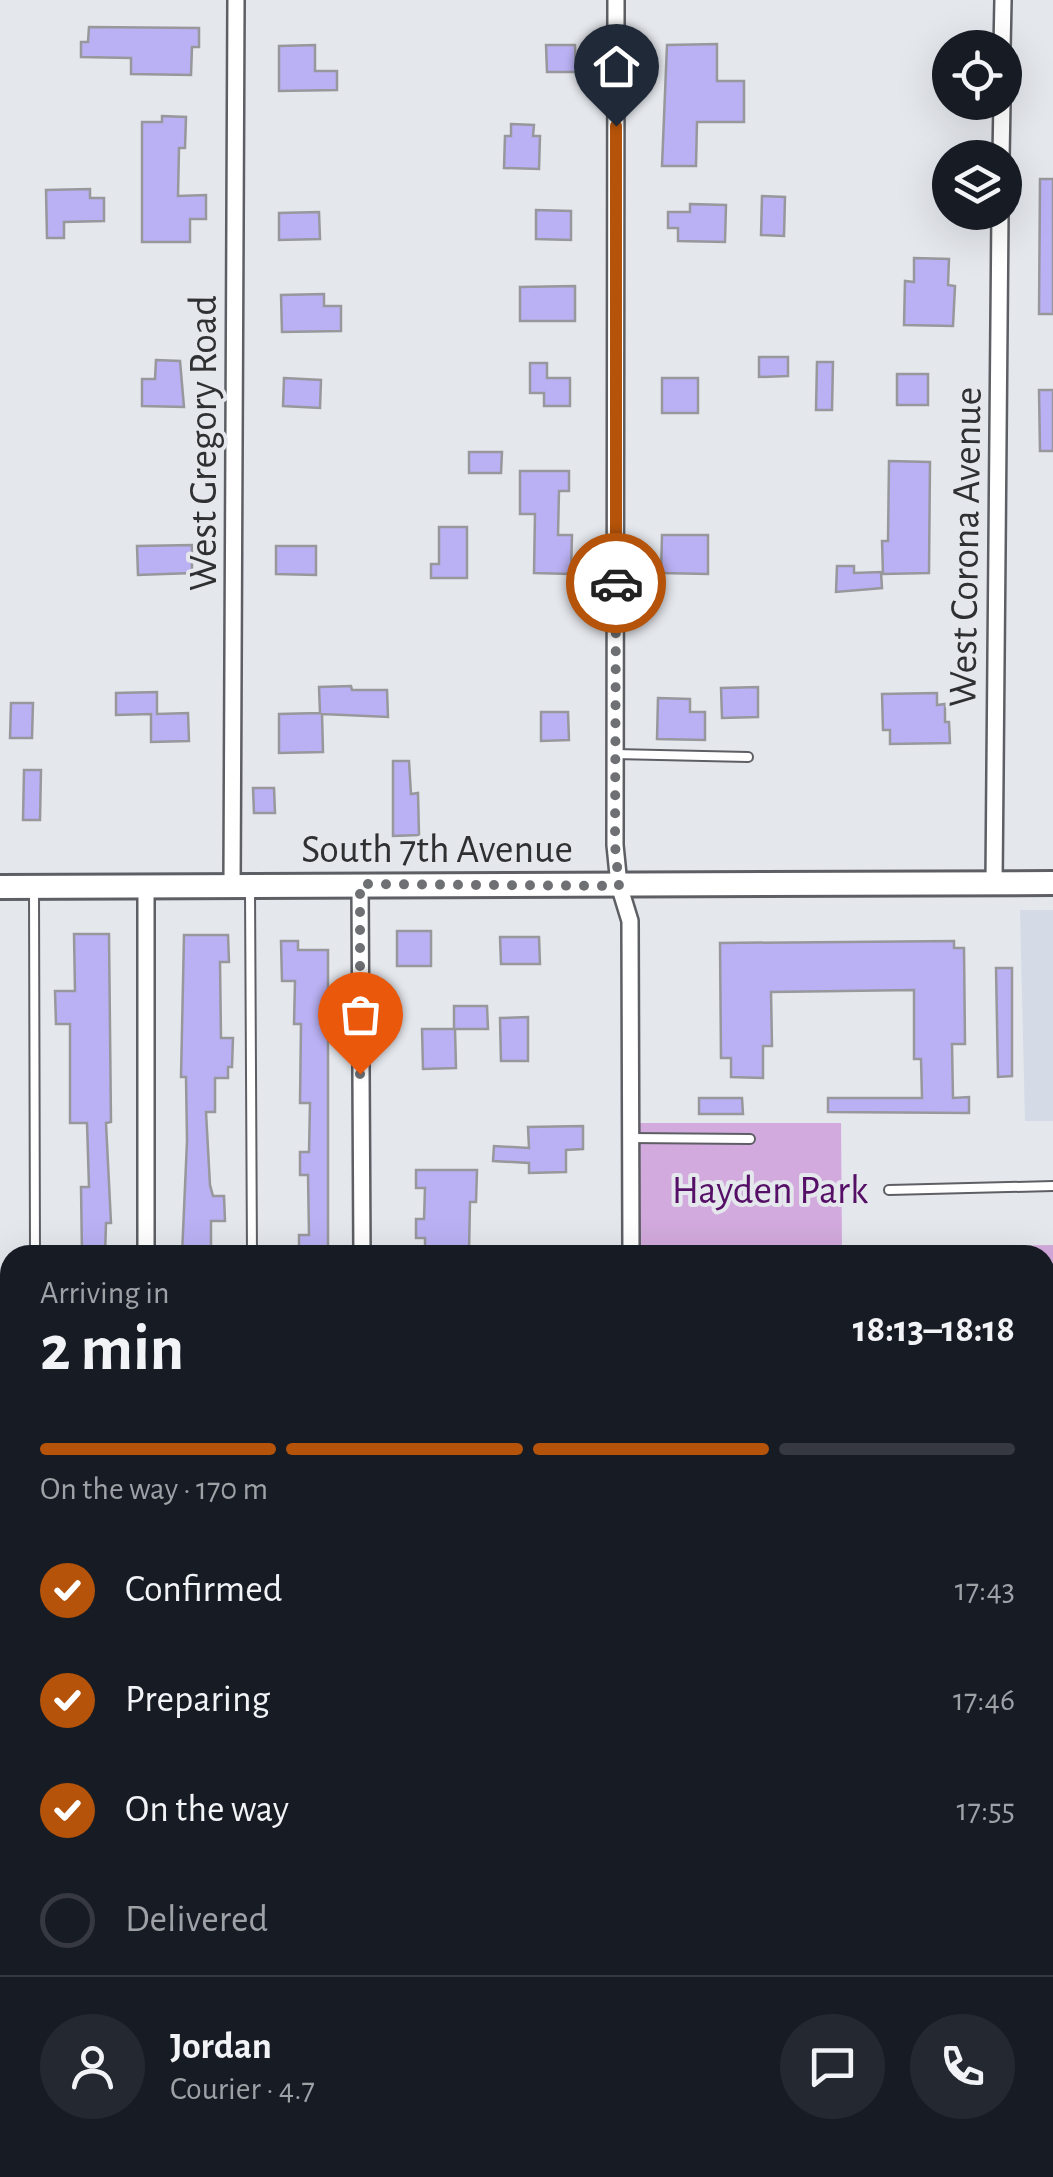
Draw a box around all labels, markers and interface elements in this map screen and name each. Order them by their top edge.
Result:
pin [574,24,659,127]
map controls [932,30,1022,230]
button: locate [932,30,1022,120]
icon: home [589,39,644,94]
button: layers [932,140,1022,230]
street label: West Gregory Road [184,295,224,591]
street label: West Corona Avenue [943,387,989,707]
courier [566,533,666,633]
icon: car [589,556,644,611]
street label: South 7th Avenue [301,830,573,870]
pin [318,972,403,1075]
icon: bag [333,987,388,1042]
park label: Hayden Park [672,1171,868,1211]
text: Arriving in [40,1277,169,1309]
text: 18:13–18:18 [853,1311,1015,1349]
text: 2 min [40,1317,184,1382]
text: On the way · 170 m [40,1473,268,1505]
icon: check [40,1563,95,1618]
text: Confirmed [125,1571,282,1609]
text: 17:43 [955,1574,1015,1606]
icon: check [40,1673,95,1728]
text: Preparing [125,1681,270,1719]
text: 17:46 [953,1684,1015,1716]
icon: check [40,1783,95,1838]
text: On the way [125,1791,289,1829]
text: 17:55 [957,1794,1015,1826]
text: Delivered [125,1901,268,1939]
button: person [40,2014,145,2119]
button: chat [780,2014,885,2119]
button: phone [910,2014,1015,2119]
text: Jordan [170,2028,272,2066]
text: Courier · 4.7 [170,2073,315,2105]

